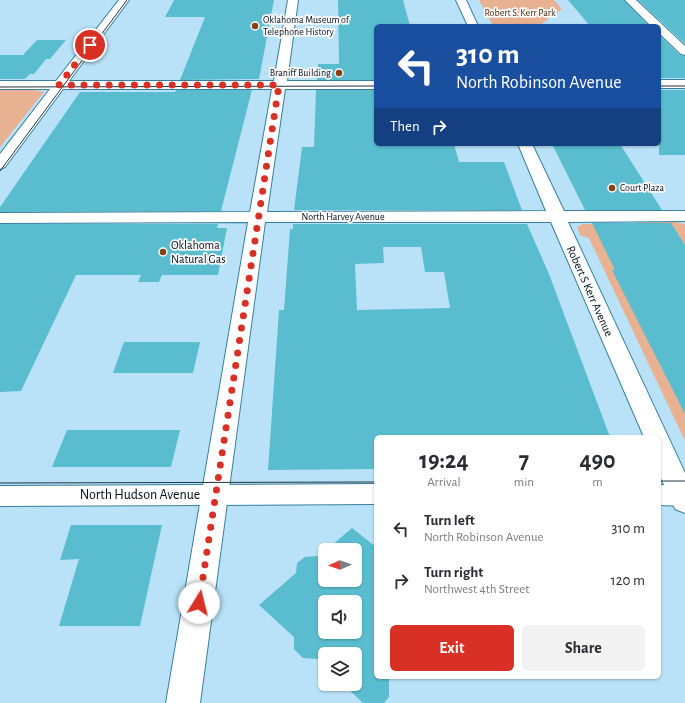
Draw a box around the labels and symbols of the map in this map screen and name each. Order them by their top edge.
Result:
park label: Robert S. Kerr Park [484,8,556,18]
place label: Oklahoma Museum of Telephone History [263,15,350,37]
marker: Oklahoma Museum of Telephone History [250,21,260,31]
pin [73,28,107,62]
place label: Braniff Building [270,68,331,78]
marker: Braniff Building [334,68,344,78]
marker: Court Plaza [607,183,617,193]
place label: Court Plaza [620,183,664,193]
street label: North Harvey Avenue [302,212,385,222]
place label: Oklahoma Natural Gas [171,239,226,265]
street label: Robert S Kerr Avenue [565,244,615,338]
marker: Oklahoma Natural Gas [158,247,168,257]
street label: North Hudson Avenue [80,488,200,502]
north arrow [318,543,362,587]
position arrow [178,582,220,624]

